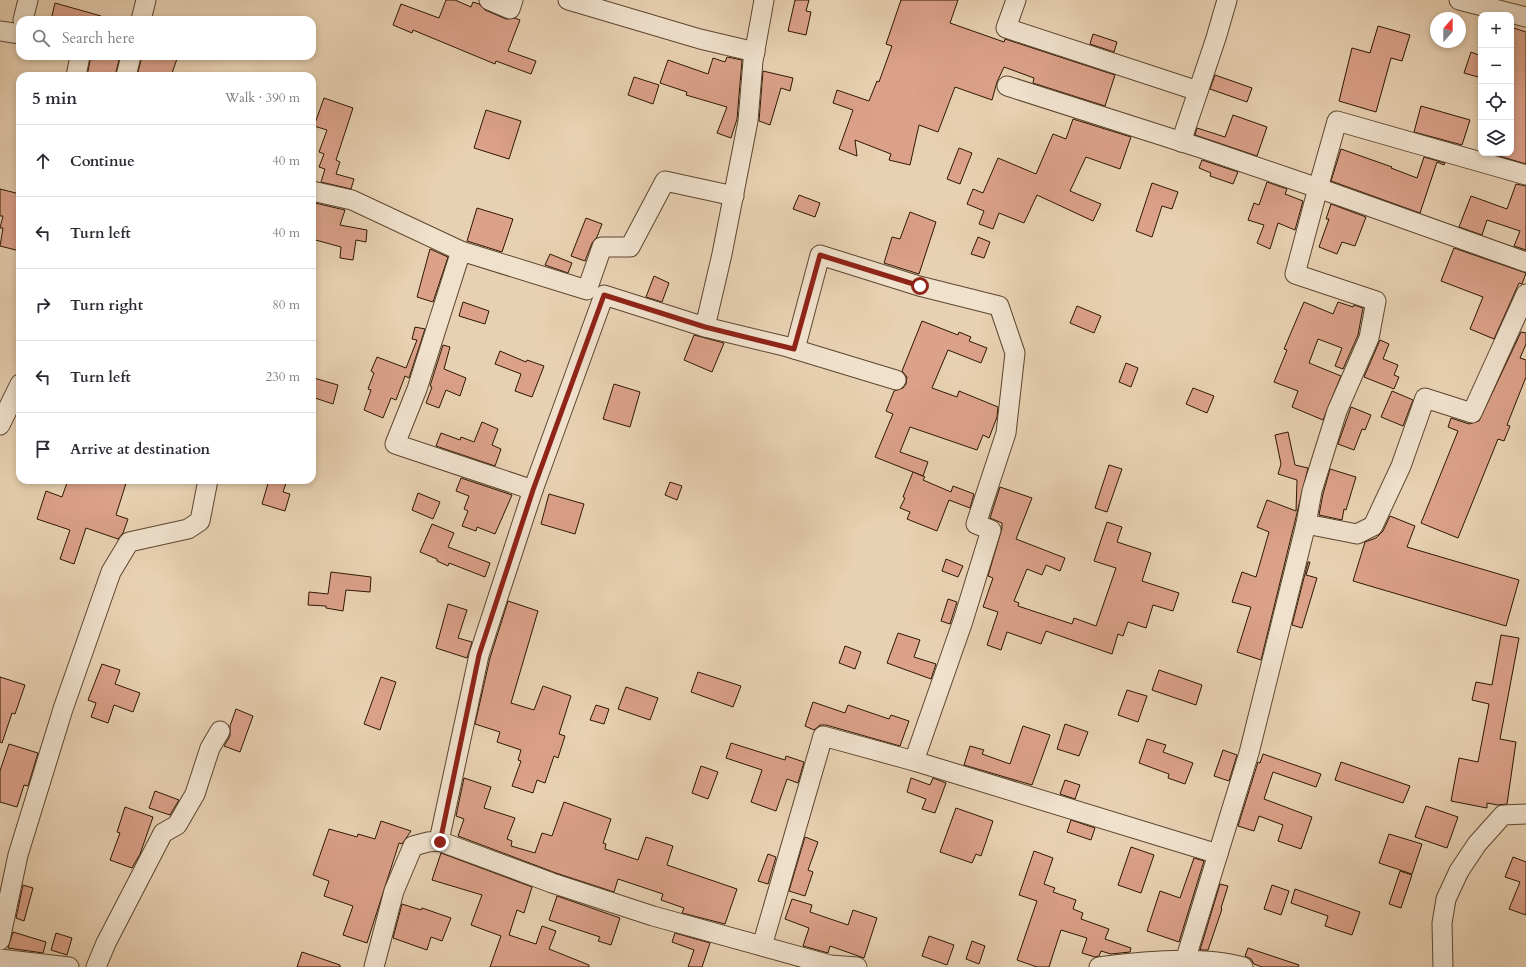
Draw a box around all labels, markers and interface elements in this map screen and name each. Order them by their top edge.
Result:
north arrow [1430,12,1466,48]
map controls [1478,12,1514,156]
button: + [1478,12,1514,48]
search box [16,16,316,60]
icon: search [30,27,52,49]
text: Search here [62,28,135,48]
button: − [1478,48,1514,84]
button: locate [1478,84,1514,120]
text: 5 min [32,87,77,110]
text: Walk · 390 m [225,89,300,107]
button: layers [1478,120,1514,156]
icon: ahead [32,150,54,172]
text: Continue [70,151,135,171]
text: 40 m [272,152,300,170]
icon: left [32,222,54,244]
text: Turn left [70,223,131,243]
text: 40 m [272,224,300,242]
route start [911,277,929,295]
icon: right [32,294,54,316]
text: Turn right [70,295,143,315]
text: 80 m [272,296,300,314]
icon: left [32,366,54,388]
text: Turn left [70,367,131,387]
text: 230 m [266,368,300,386]
icon: arrive [32,438,54,460]
text: Arrive at destination [70,439,210,459]
route end [431,833,449,851]

